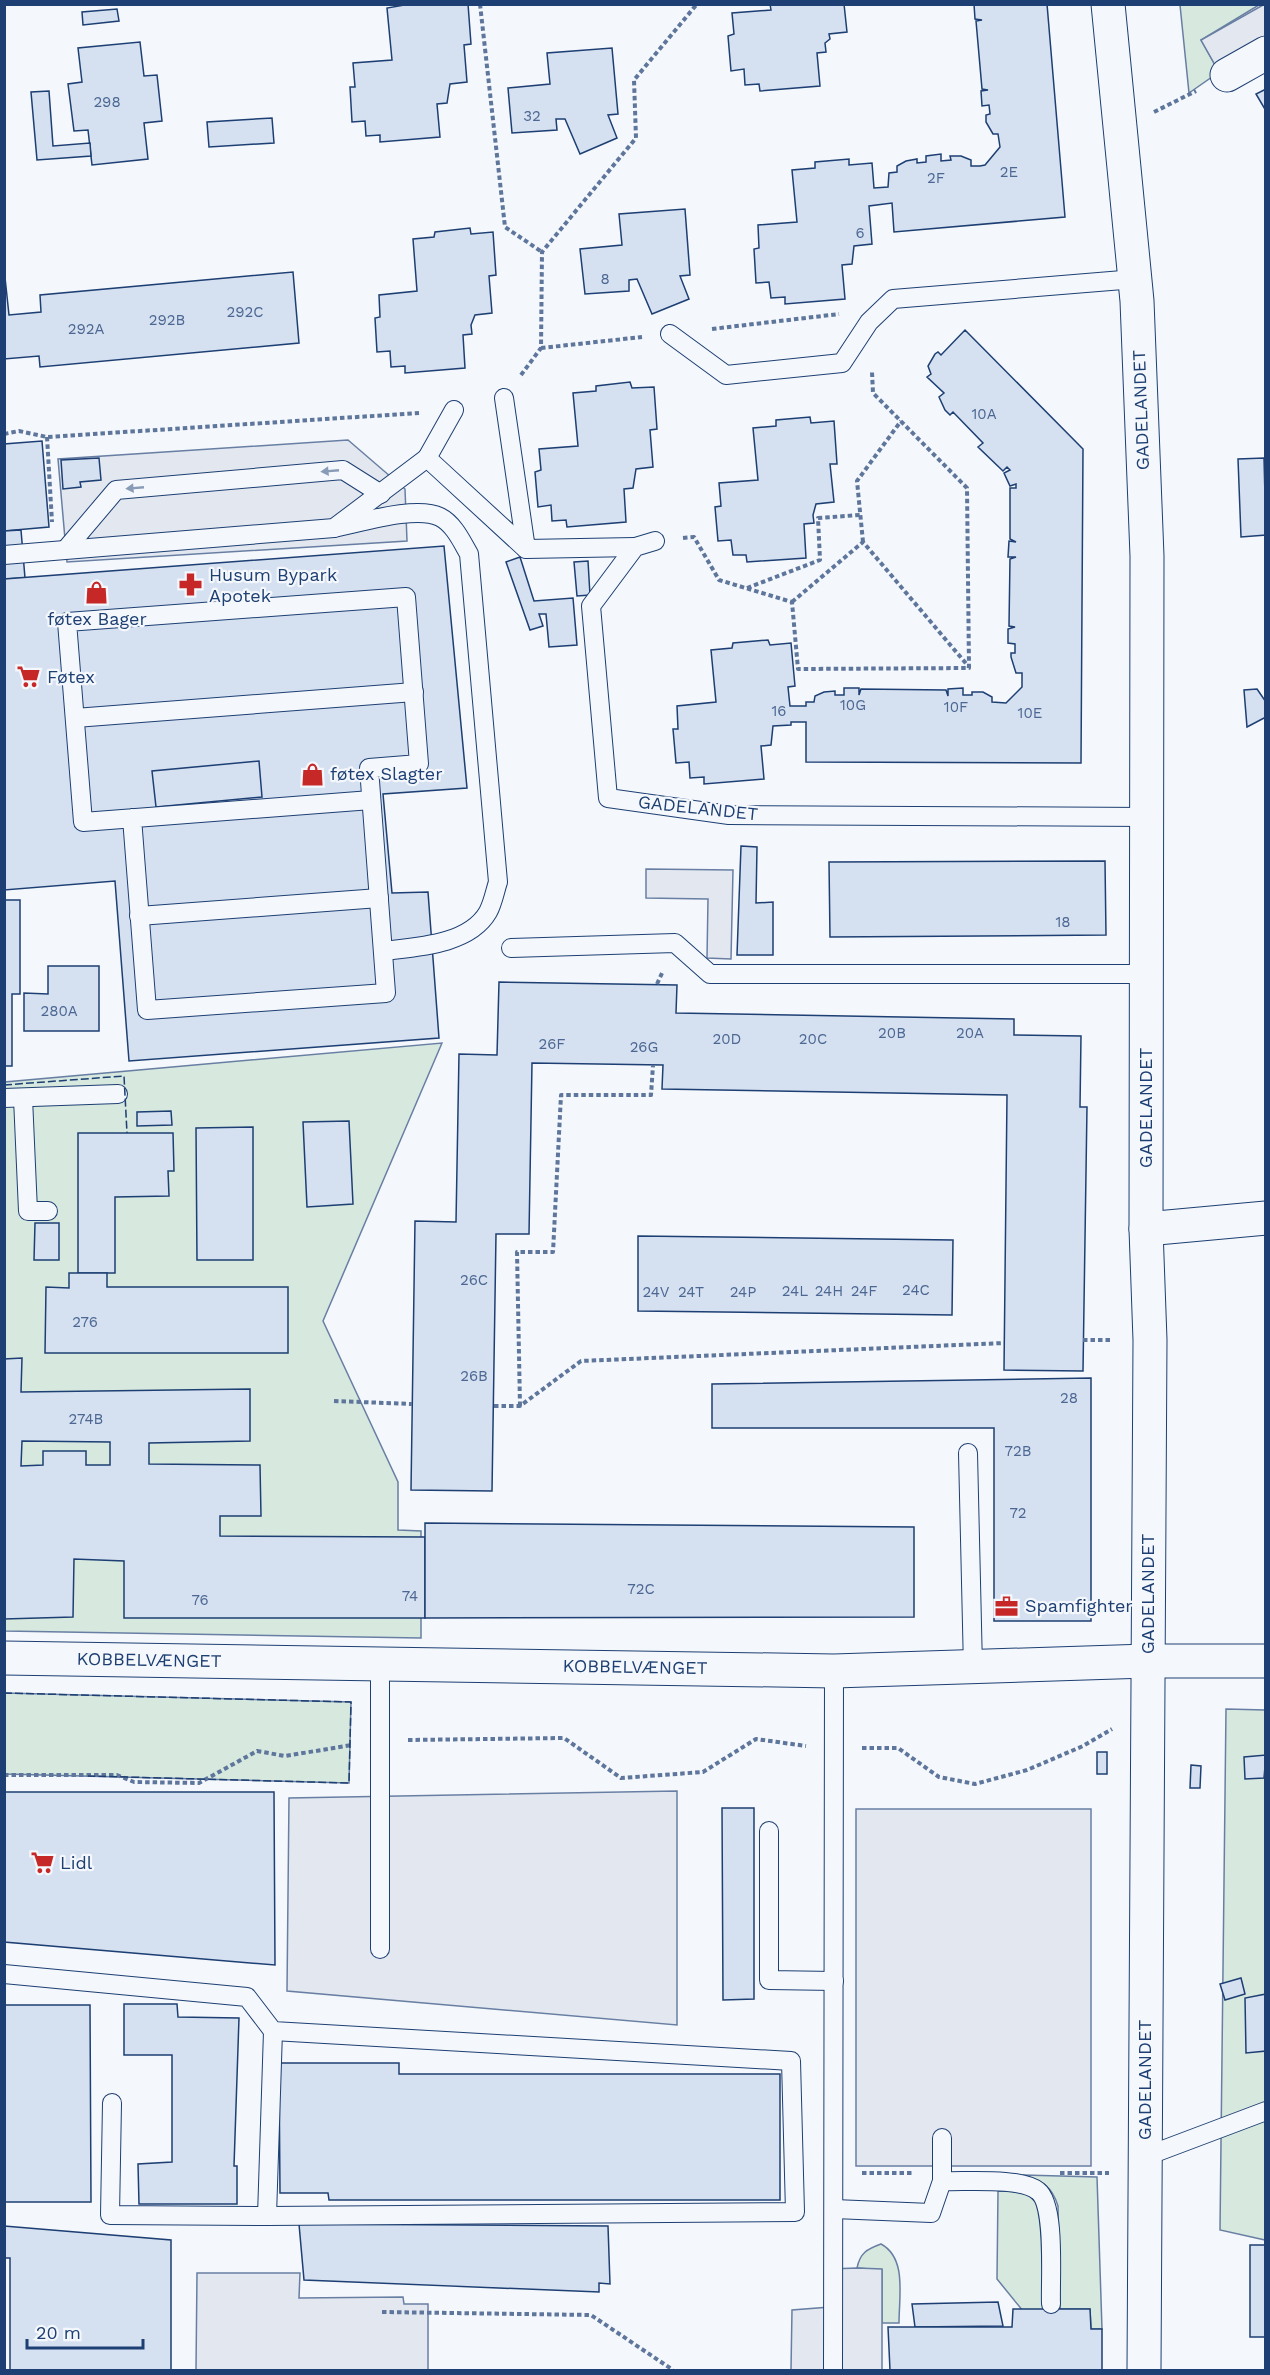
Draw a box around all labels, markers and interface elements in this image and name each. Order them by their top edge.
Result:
house number: 298 [93,93,121,111]
house number: 32 [523,107,541,125]
house number: 2E [1000,163,1018,181]
house number: 2F [927,169,945,187]
house number: 6 [855,224,865,242]
house number: 8 [600,270,610,288]
house number: 292C [226,303,264,321]
house number: 292B [149,311,185,329]
house number: 292A [68,320,104,338]
street label: GADELANDET [1128,349,1153,471]
house number: 10A [971,405,997,423]
one-way arrow [320,466,339,476]
one-way arrow [126,483,145,493]
place label: Husum Bypark Apotek [209,564,337,606]
pharmacy icon: Husum Bypark Apotek [178,572,204,598]
shop icon: føtex Bager [84,580,110,606]
place label: føtex Bager [47,608,147,629]
supermarket icon: Føtex [16,664,42,690]
place label: Føtex [47,666,95,687]
house number: 10G [840,696,866,714]
house number: 10F [944,698,968,716]
house number: 16 [772,702,786,720]
house number: 10E [1018,704,1042,722]
shop icon: føtex Slagter [299,761,325,787]
place label: føtex Slagter [330,763,443,784]
street label: GADELANDET [637,791,759,824]
house number: 18 [1055,913,1071,931]
house number: 280A [40,1002,78,1020]
house number: 20B [878,1024,906,1042]
house number: 20A [956,1024,984,1042]
house number: 20D [713,1030,741,1048]
house number: 20C [799,1030,827,1048]
house number: 26F [538,1035,566,1053]
house number: 26G [630,1038,658,1056]
street label: GADELANDET [1135,1048,1156,1168]
house number: 26C [460,1271,488,1289]
house number: 24C [902,1281,930,1299]
house number: 24L [782,1282,808,1300]
house number: 24H [815,1282,843,1300]
house number: 24F [851,1282,877,1300]
house number: 24V [643,1283,670,1301]
house number: 24T [678,1283,704,1301]
house number: 24P [730,1283,756,1301]
house number: 276 [72,1313,98,1331]
house number: 26B [460,1367,488,1385]
house number: 28 [1060,1389,1078,1407]
house number: 274B [69,1410,103,1428]
house number: 72B [1005,1442,1031,1460]
house number: 72 [1009,1504,1027,1522]
street label: GADELANDET [1137,1534,1158,1654]
house number: 72C [627,1580,655,1598]
house number: 74 [402,1587,418,1605]
house number: 76 [191,1591,209,1609]
office icon: Spamfighter [994,1593,1020,1619]
place label: Spamfighter [1025,1595,1133,1616]
street label: KOBBELVÆNGET [76,1648,222,1671]
street label: KOBBELVÆNGET [562,1655,708,1678]
supermarket icon: Lidl [29,1850,55,1876]
place label: Lidl [60,1852,93,1873]
street label: GADELANDET [1134,2020,1155,2140]
scale bar [27,2312,142,2350]
text: 20 m [36,2322,81,2343]

